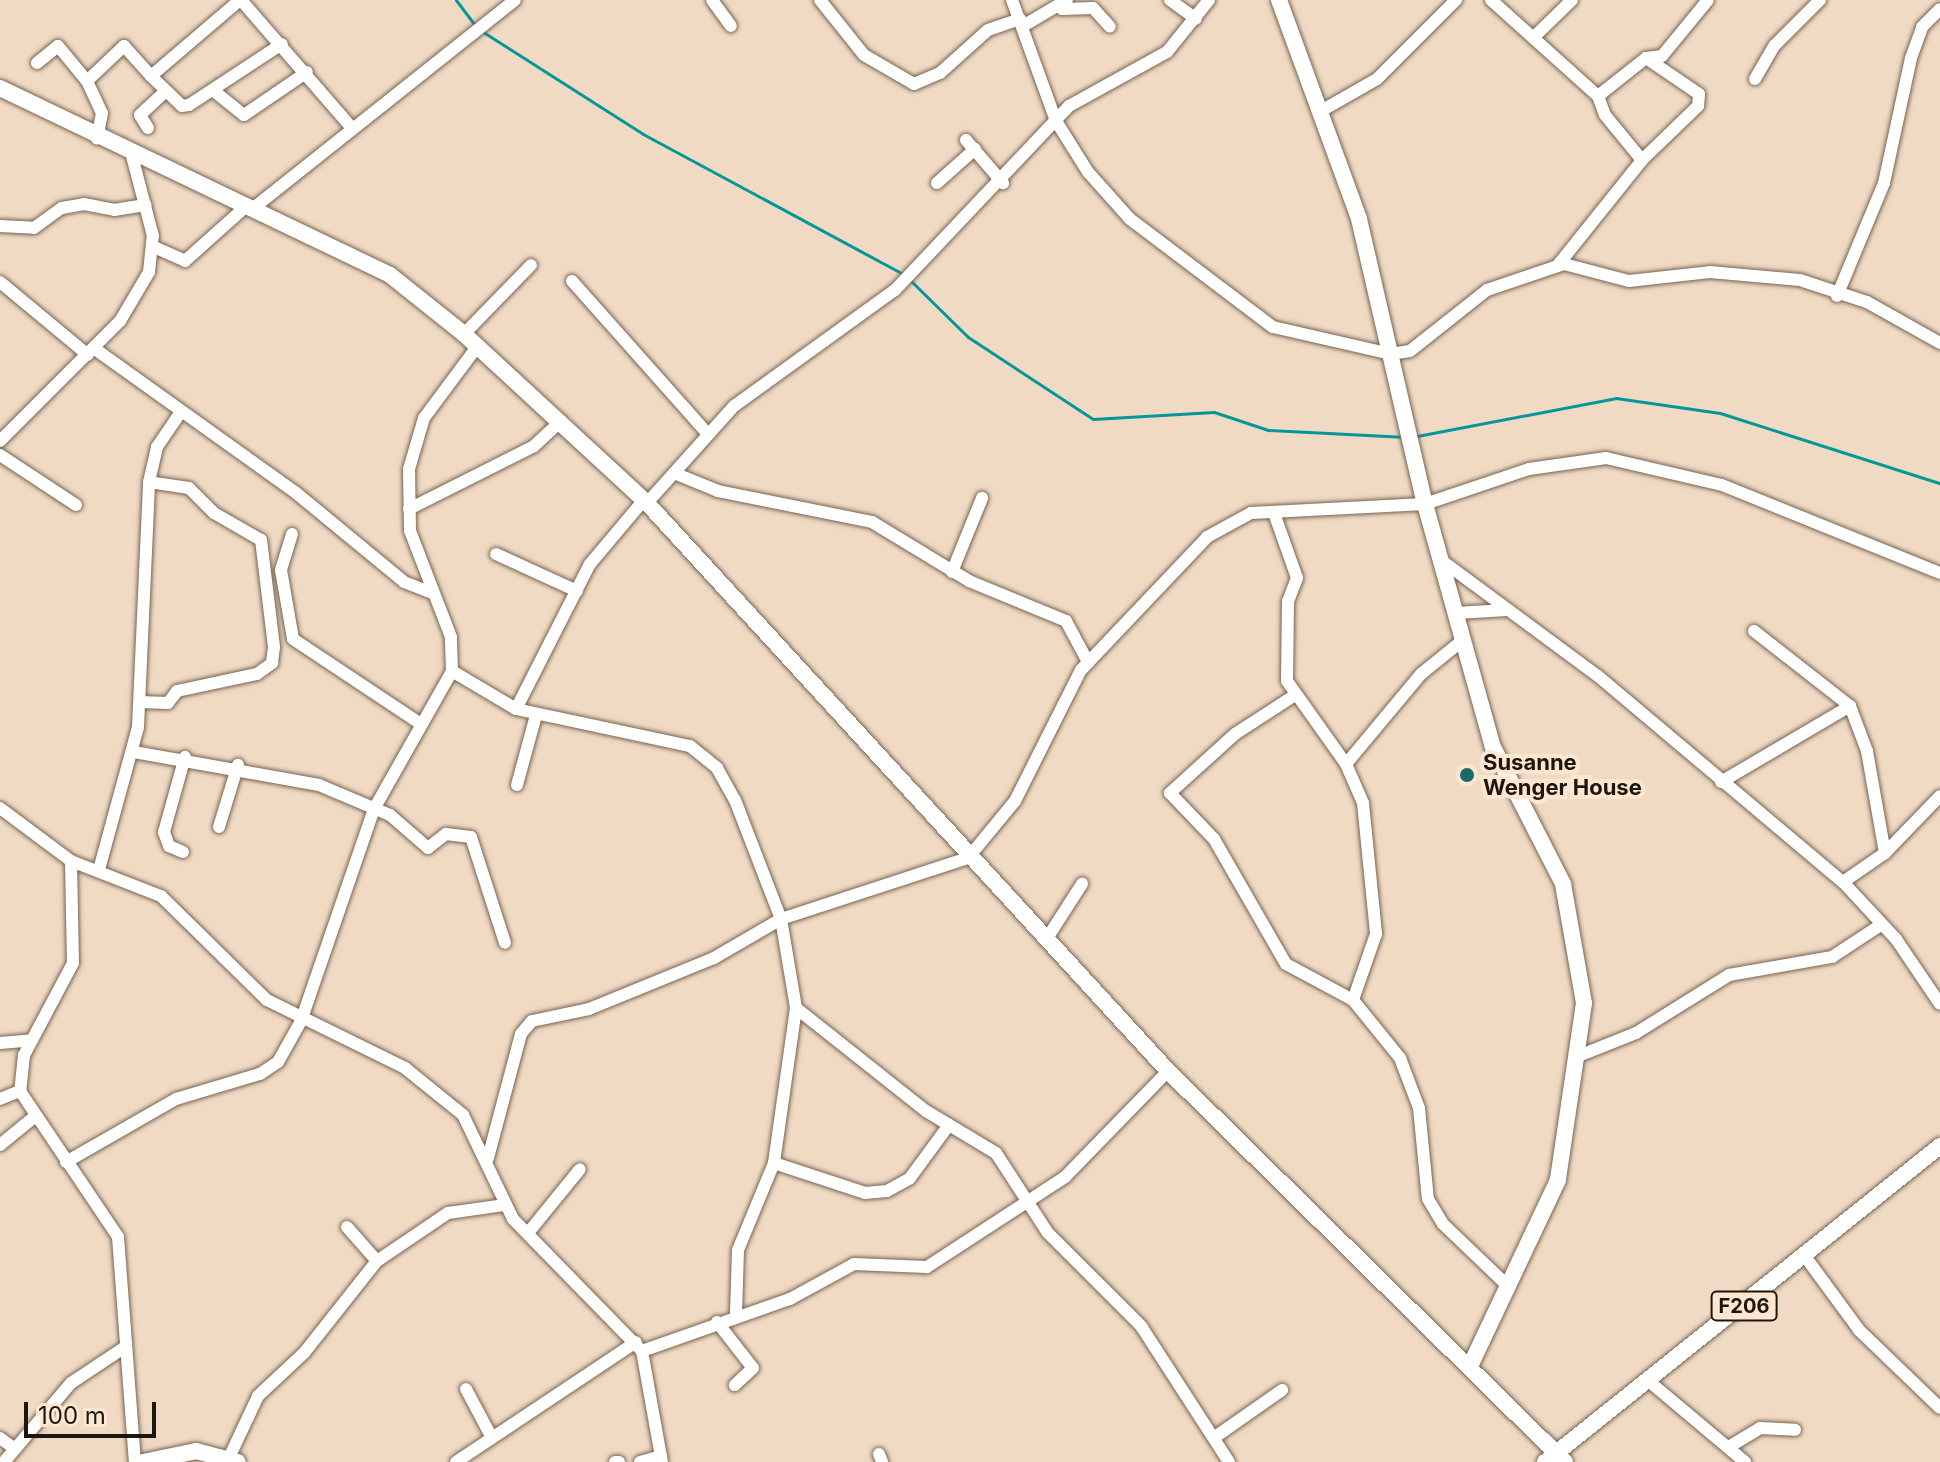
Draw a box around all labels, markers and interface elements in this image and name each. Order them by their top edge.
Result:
place label: Susanne Wenger House [1483,749,1642,800]
marker: Susanne Wenger House [1458,766,1476,784]
road number: F206 [1710,1290,1778,1322]
scale bar [28,1386,160,1436]
text: 100 m [38,1401,106,1430]

